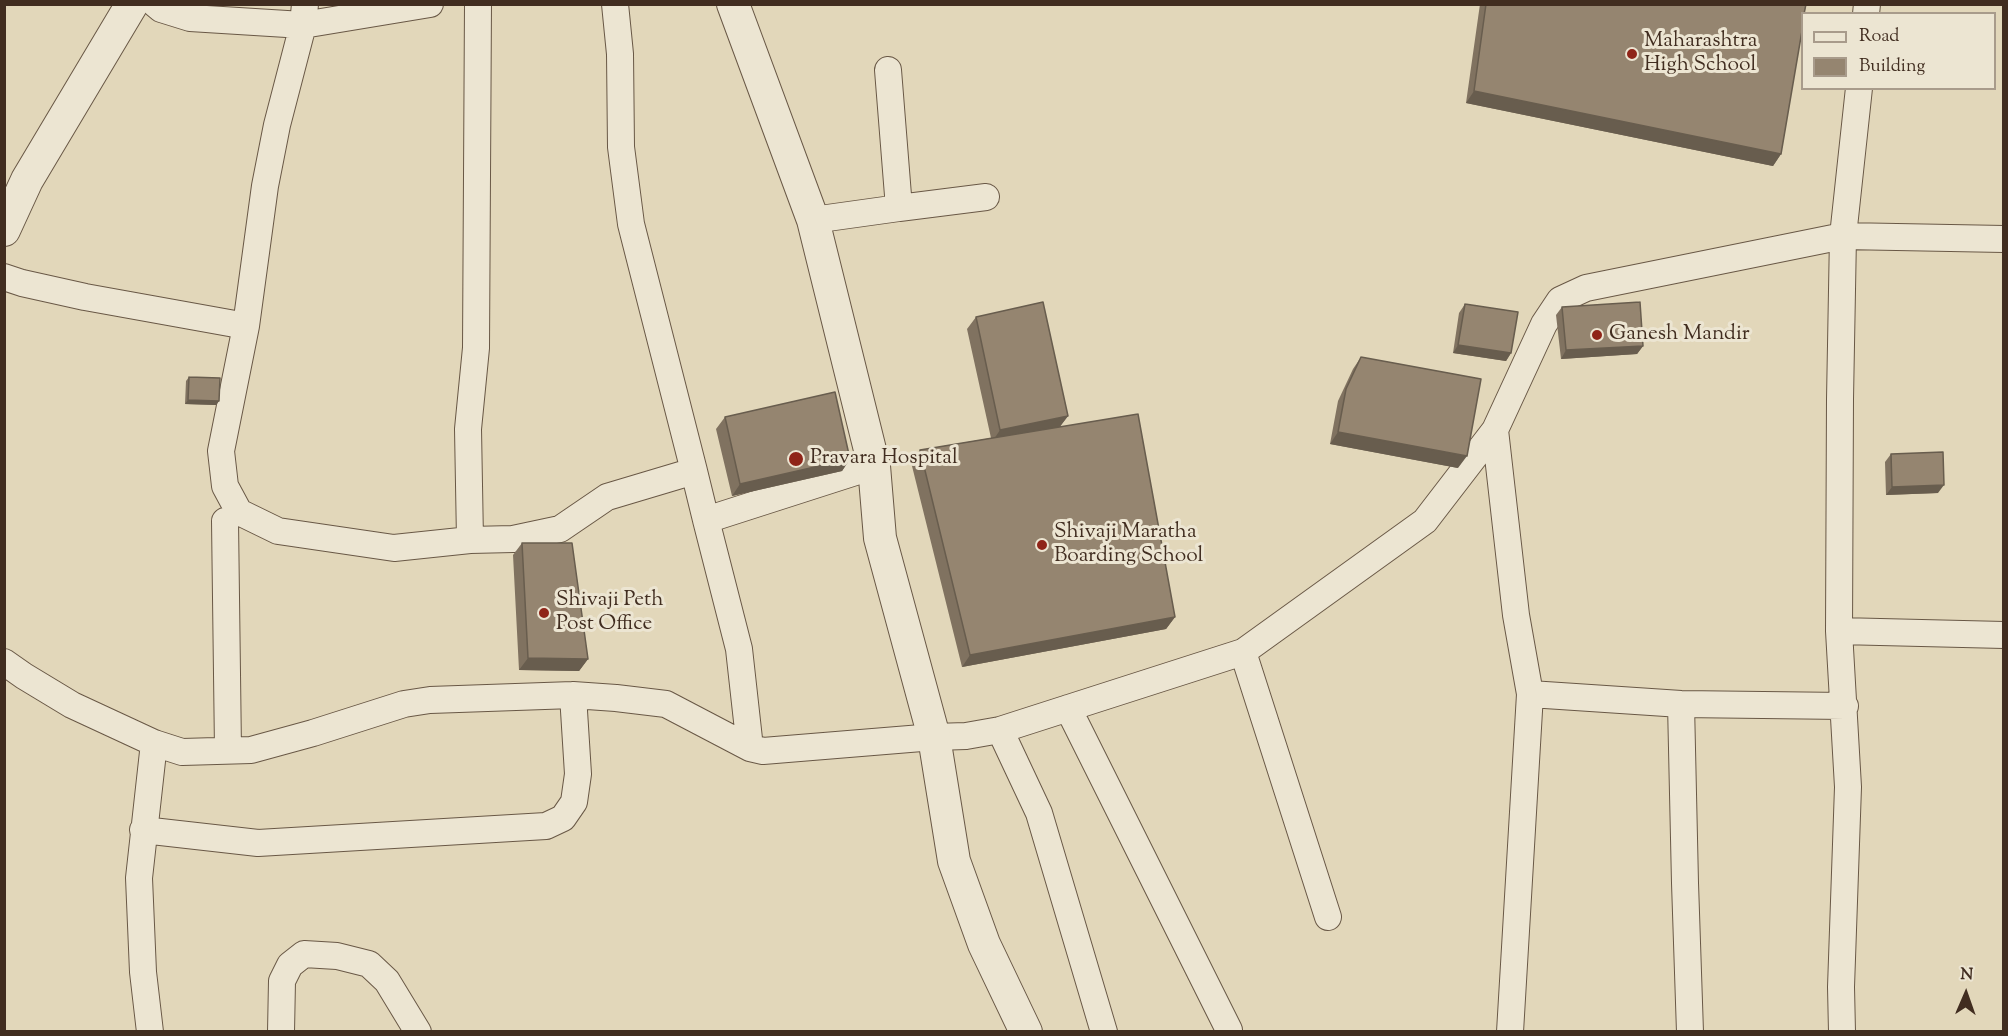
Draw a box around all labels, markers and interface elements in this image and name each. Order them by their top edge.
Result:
legend [1801,12,1996,90]
text: Road [1859,24,1899,50]
place label: Maharashtra High School [1644,29,1757,79]
marker: Maharashtra High School [1625,47,1639,61]
text: Building [1859,54,1925,80]
place label: Ganesh Mandir [1609,322,1750,348]
marker: Ganesh Mandir [1590,328,1604,342]
place label: Pravara Hospital [810,446,958,472]
marker: Pravara Hospital [787,450,805,468]
place label: Shivaji Maratha Boarding School [1054,520,1203,570]
marker: Shivaji Maratha Boarding School [1035,538,1049,552]
place label: Shivaji Peth Post Office [556,588,664,638]
marker: Shivaji Peth Post Office [537,606,551,620]
north arrow [1936,964,1996,1024]
text: N [1960,964,1973,987]

